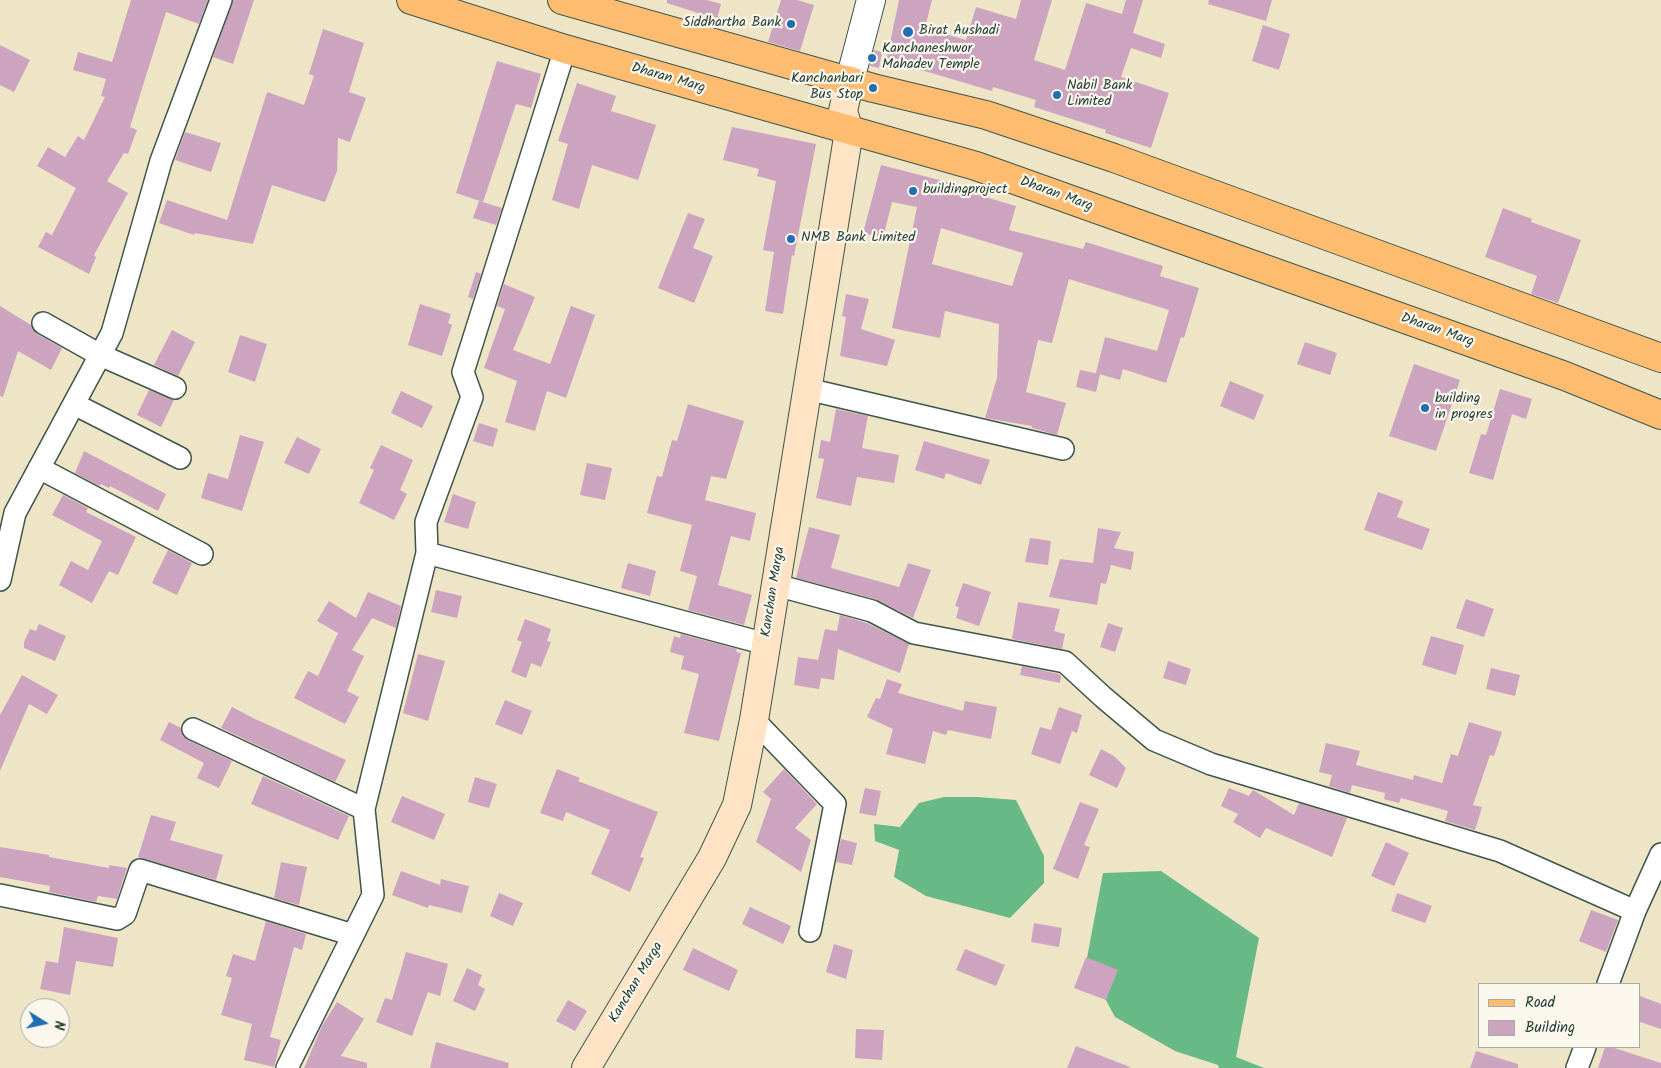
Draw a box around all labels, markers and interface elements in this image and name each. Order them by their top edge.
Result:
place label: Siddhartha Bank [683,16,781,32]
marker: Siddhartha Bank [785,18,797,30]
place label: Birat Aushadi [919,24,999,40]
marker: Birat Aushadi [901,25,915,39]
place label: Kanchaneshwor Mahadev Temple [882,42,980,74]
marker: Kanchaneshwor Mahadev Temple [866,52,878,64]
street label: Dharan Marg [629,60,707,98]
place label: Kanchanbari Bus Stop [791,72,863,104]
place label: Nabil Bank Limited [1067,79,1132,111]
marker: Kanchanbari Bus Stop [867,82,879,94]
marker: Nabil Bank Limited [1051,89,1063,101]
street label: Dharan Marg [1017,174,1095,216]
place label: buildingproject [923,183,1007,199]
marker: buildingproject [907,185,919,197]
place label: NMB Bank Limited [801,231,915,247]
marker: NMB Bank Limited [785,233,797,245]
street label: Dharan Marg [1398,311,1476,351]
place label: building in progres [1435,392,1493,424]
marker: building in progres [1419,402,1431,414]
street label: Kanchan Marga [759,546,789,638]
street label: Kanchan Marga [606,940,668,1026]
legend [1478,983,1641,1048]
text: Road [1525,991,1555,1015]
north arrow [20,998,70,1048]
text: Building [1525,1016,1575,1040]
text: N [47,1019,70,1032]

